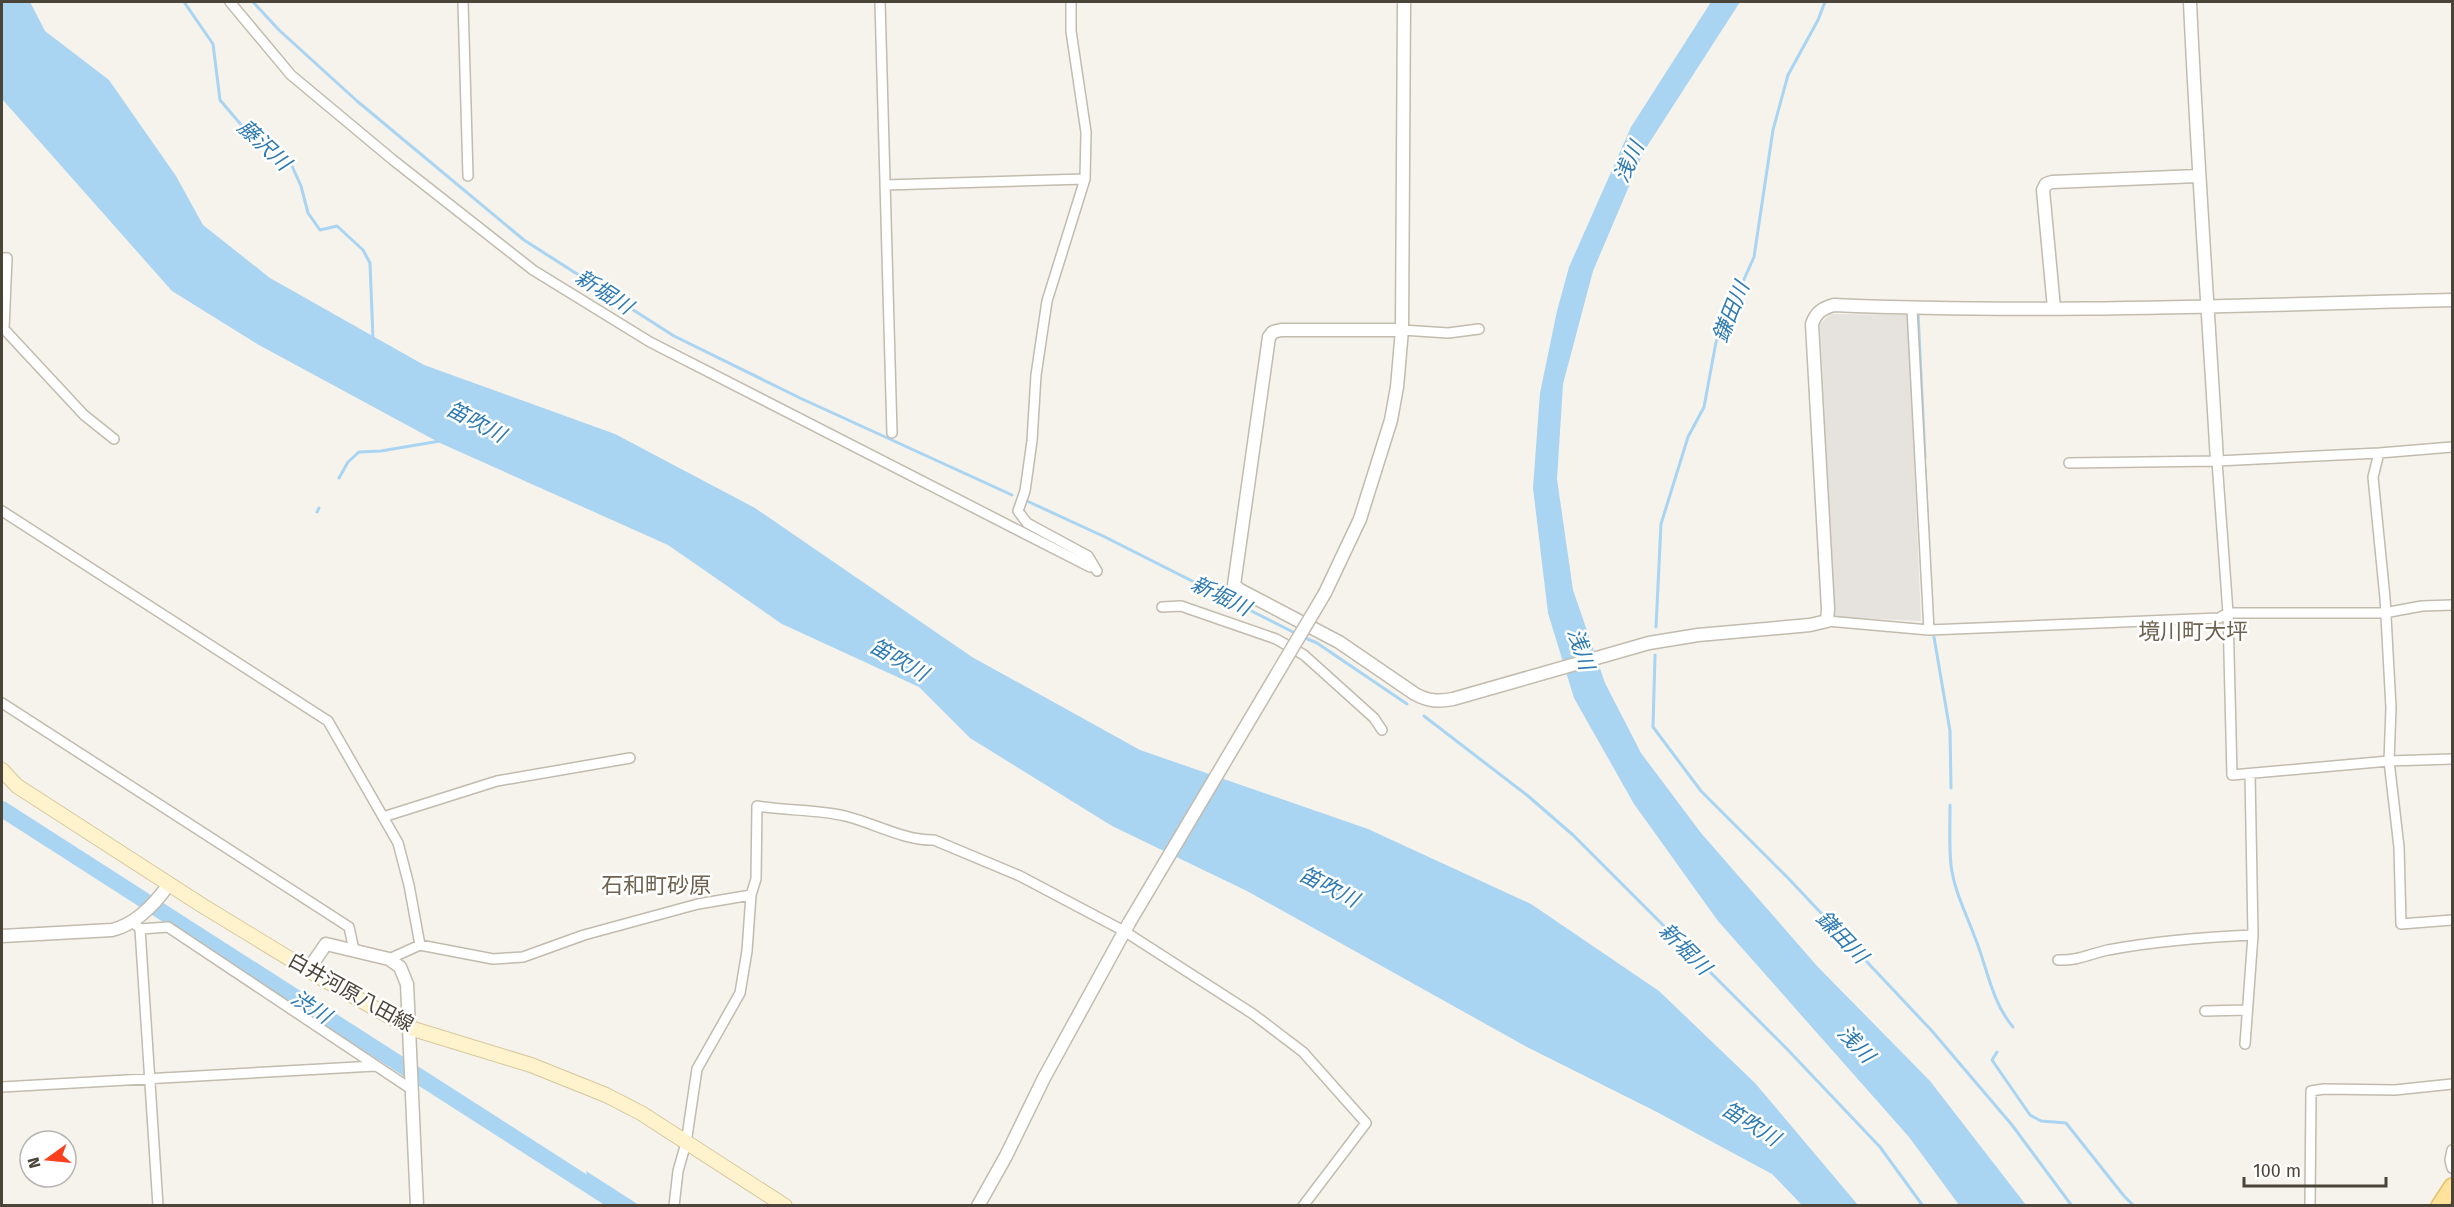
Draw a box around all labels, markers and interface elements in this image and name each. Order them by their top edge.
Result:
water label: 藤沢川 [232,114,297,177]
water label: 浅川 [1608,136,1651,187]
water label: 新堀川 [571,264,639,321]
water label: 鎌田川 [1707,276,1756,346]
water label: 笛吹川 [442,396,512,449]
water label: 新堀川 [1187,571,1257,622]
district label: 境川町大坪 [2138,618,2248,645]
water label: 浅川 [1562,625,1600,675]
water label: 笛吹川 [865,633,935,688]
water label: 笛吹川 [1295,861,1365,914]
district label: 石和町砂原 [601,872,711,899]
water label: 鎌田川 [1811,905,1875,970]
water label: 新堀川 [1654,918,1718,982]
street label: 白井河原八田線 [284,948,418,1036]
water label: 渋川 [286,985,337,1030]
water label: 浅川 [1832,1020,1881,1070]
water label: 笛吹川 [1717,1096,1786,1153]
north arrow [18,1129,78,1189]
scale bar [2244,1150,2386,1188]
text: N [23,1155,45,1170]
text: 100 m [2253,1160,2301,1182]

